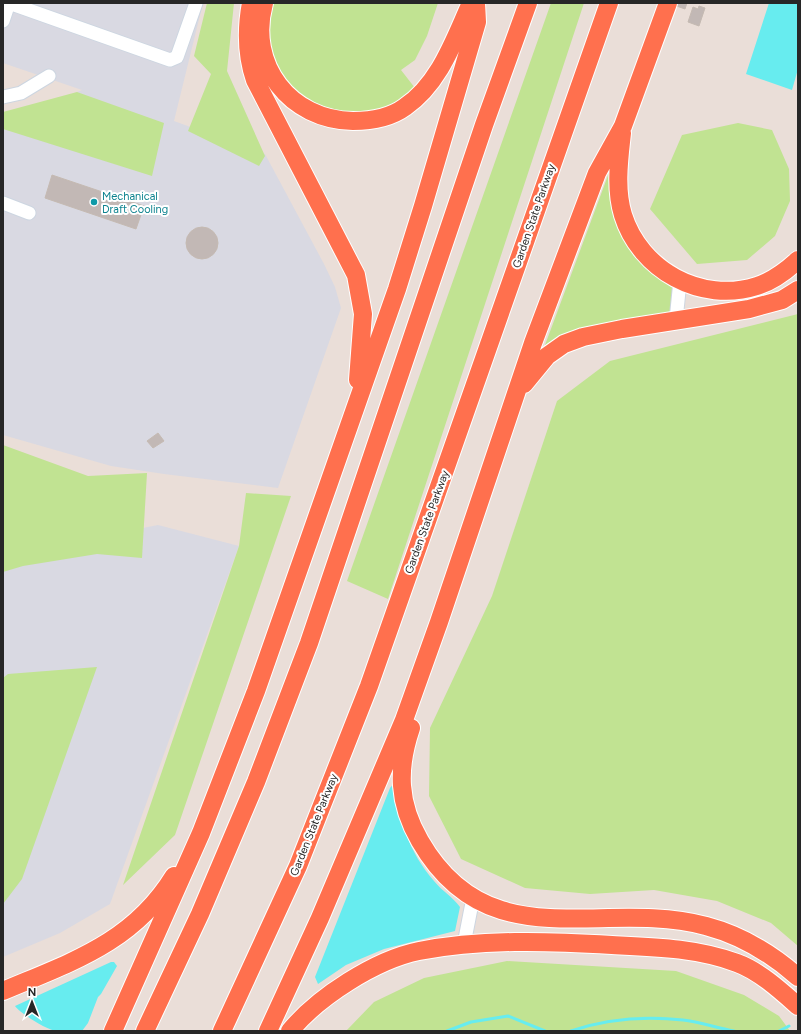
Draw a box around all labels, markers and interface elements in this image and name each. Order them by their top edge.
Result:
street label: Garden State Parkway [510,162,558,270]
place label: Mechanical Draft Cooling [102,190,168,216]
marker: Mechanical Draft Cooling [89,197,99,207]
street label: Garden State Parkway [402,468,452,575]
street label: Garden State Parkway [288,772,341,878]
north arrow [12,982,52,1022]
text: N [28,986,36,999]

